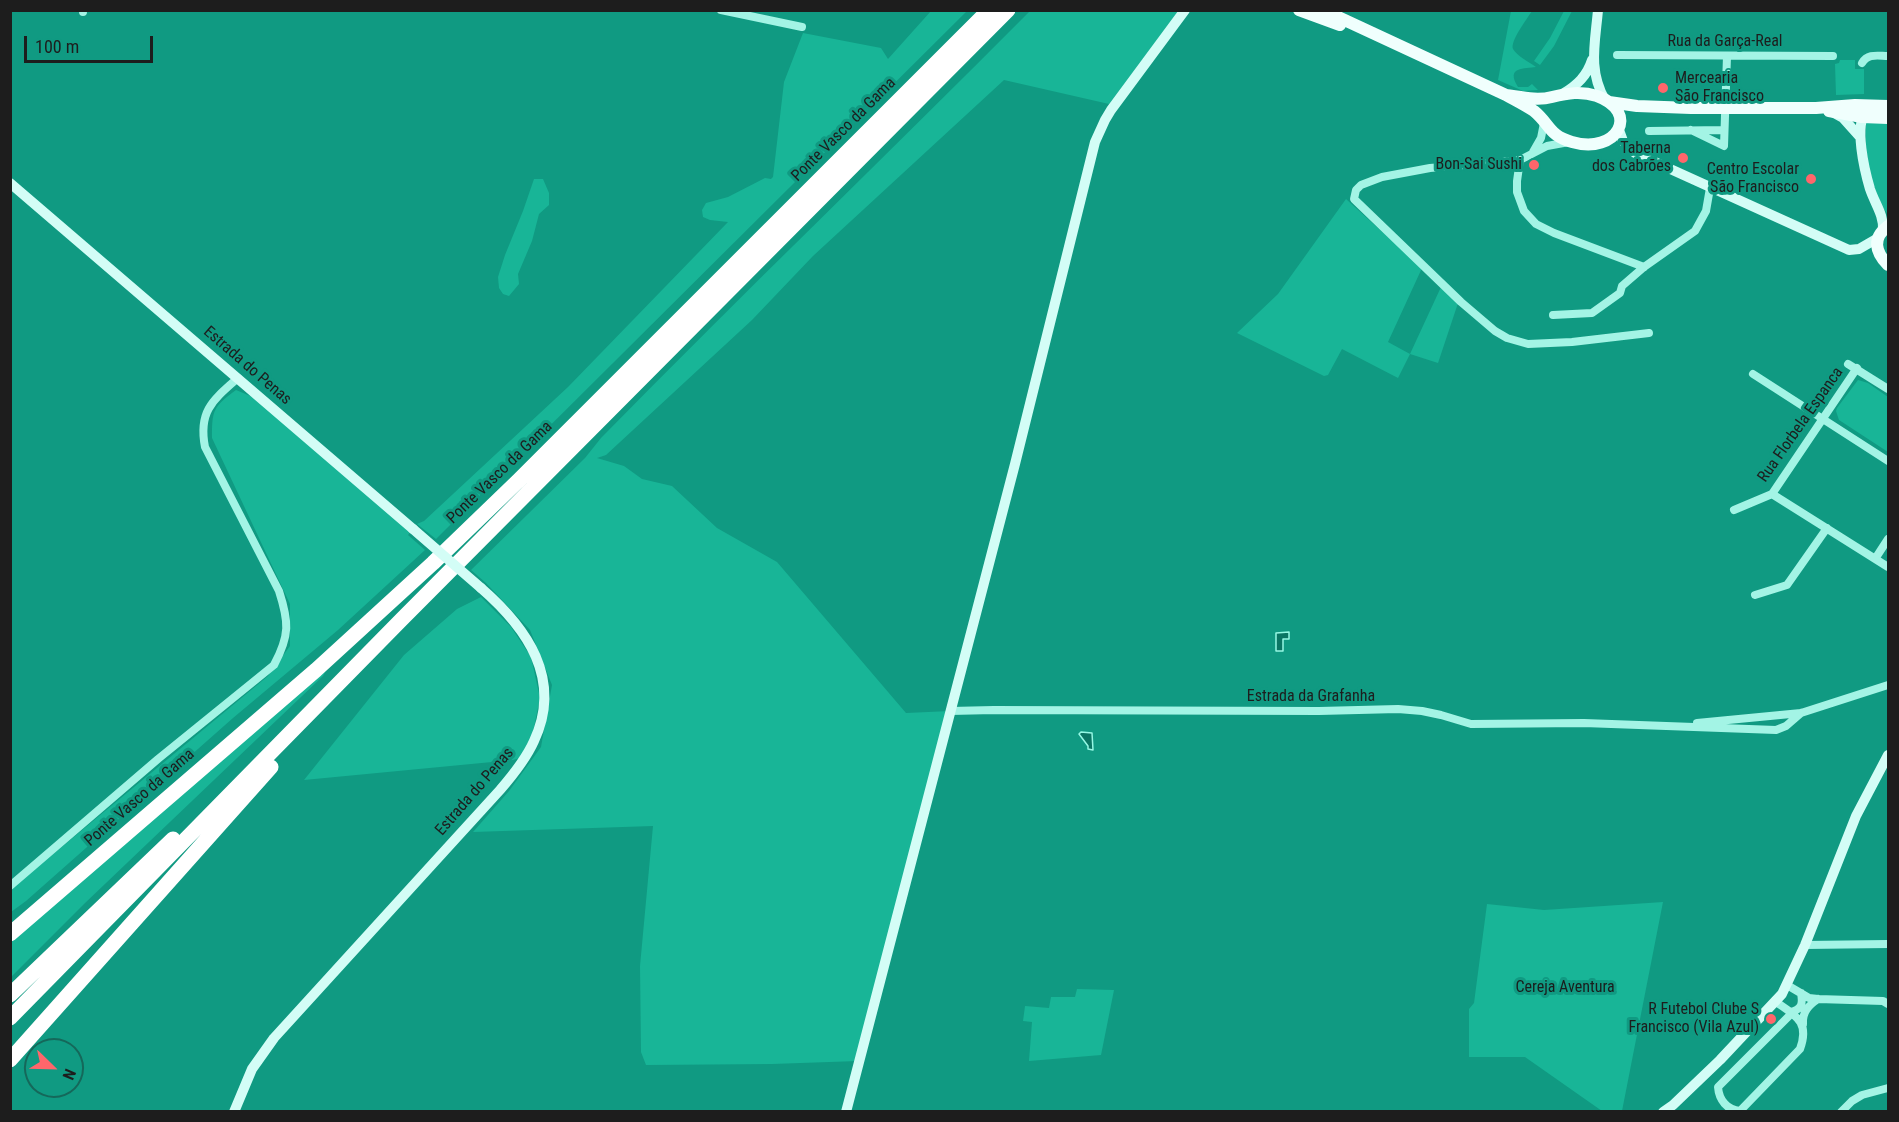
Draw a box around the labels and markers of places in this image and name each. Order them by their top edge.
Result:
place label: Mercearia São Francisco [1675,69,1764,107]
marker: Mercearia São Francisco [1656,81,1670,95]
place label: Taberna dos Cabrões [1592,139,1671,177]
marker: Taberna dos Cabrões [1676,151,1690,165]
place label: Bon-Sai Sushi [1435,155,1522,175]
marker: Bon-Sai Sushi [1527,158,1541,172]
place label: Centro Escolar São Francisco [1707,160,1799,198]
marker: Centro Escolar São Francisco [1804,172,1818,186]
place label: R Futebol Clube S Francisco (Vila Azul) [1628,1000,1759,1038]
marker: R Futebol Clube S Francisco (Vila Azul) [1764,1012,1778,1026]

